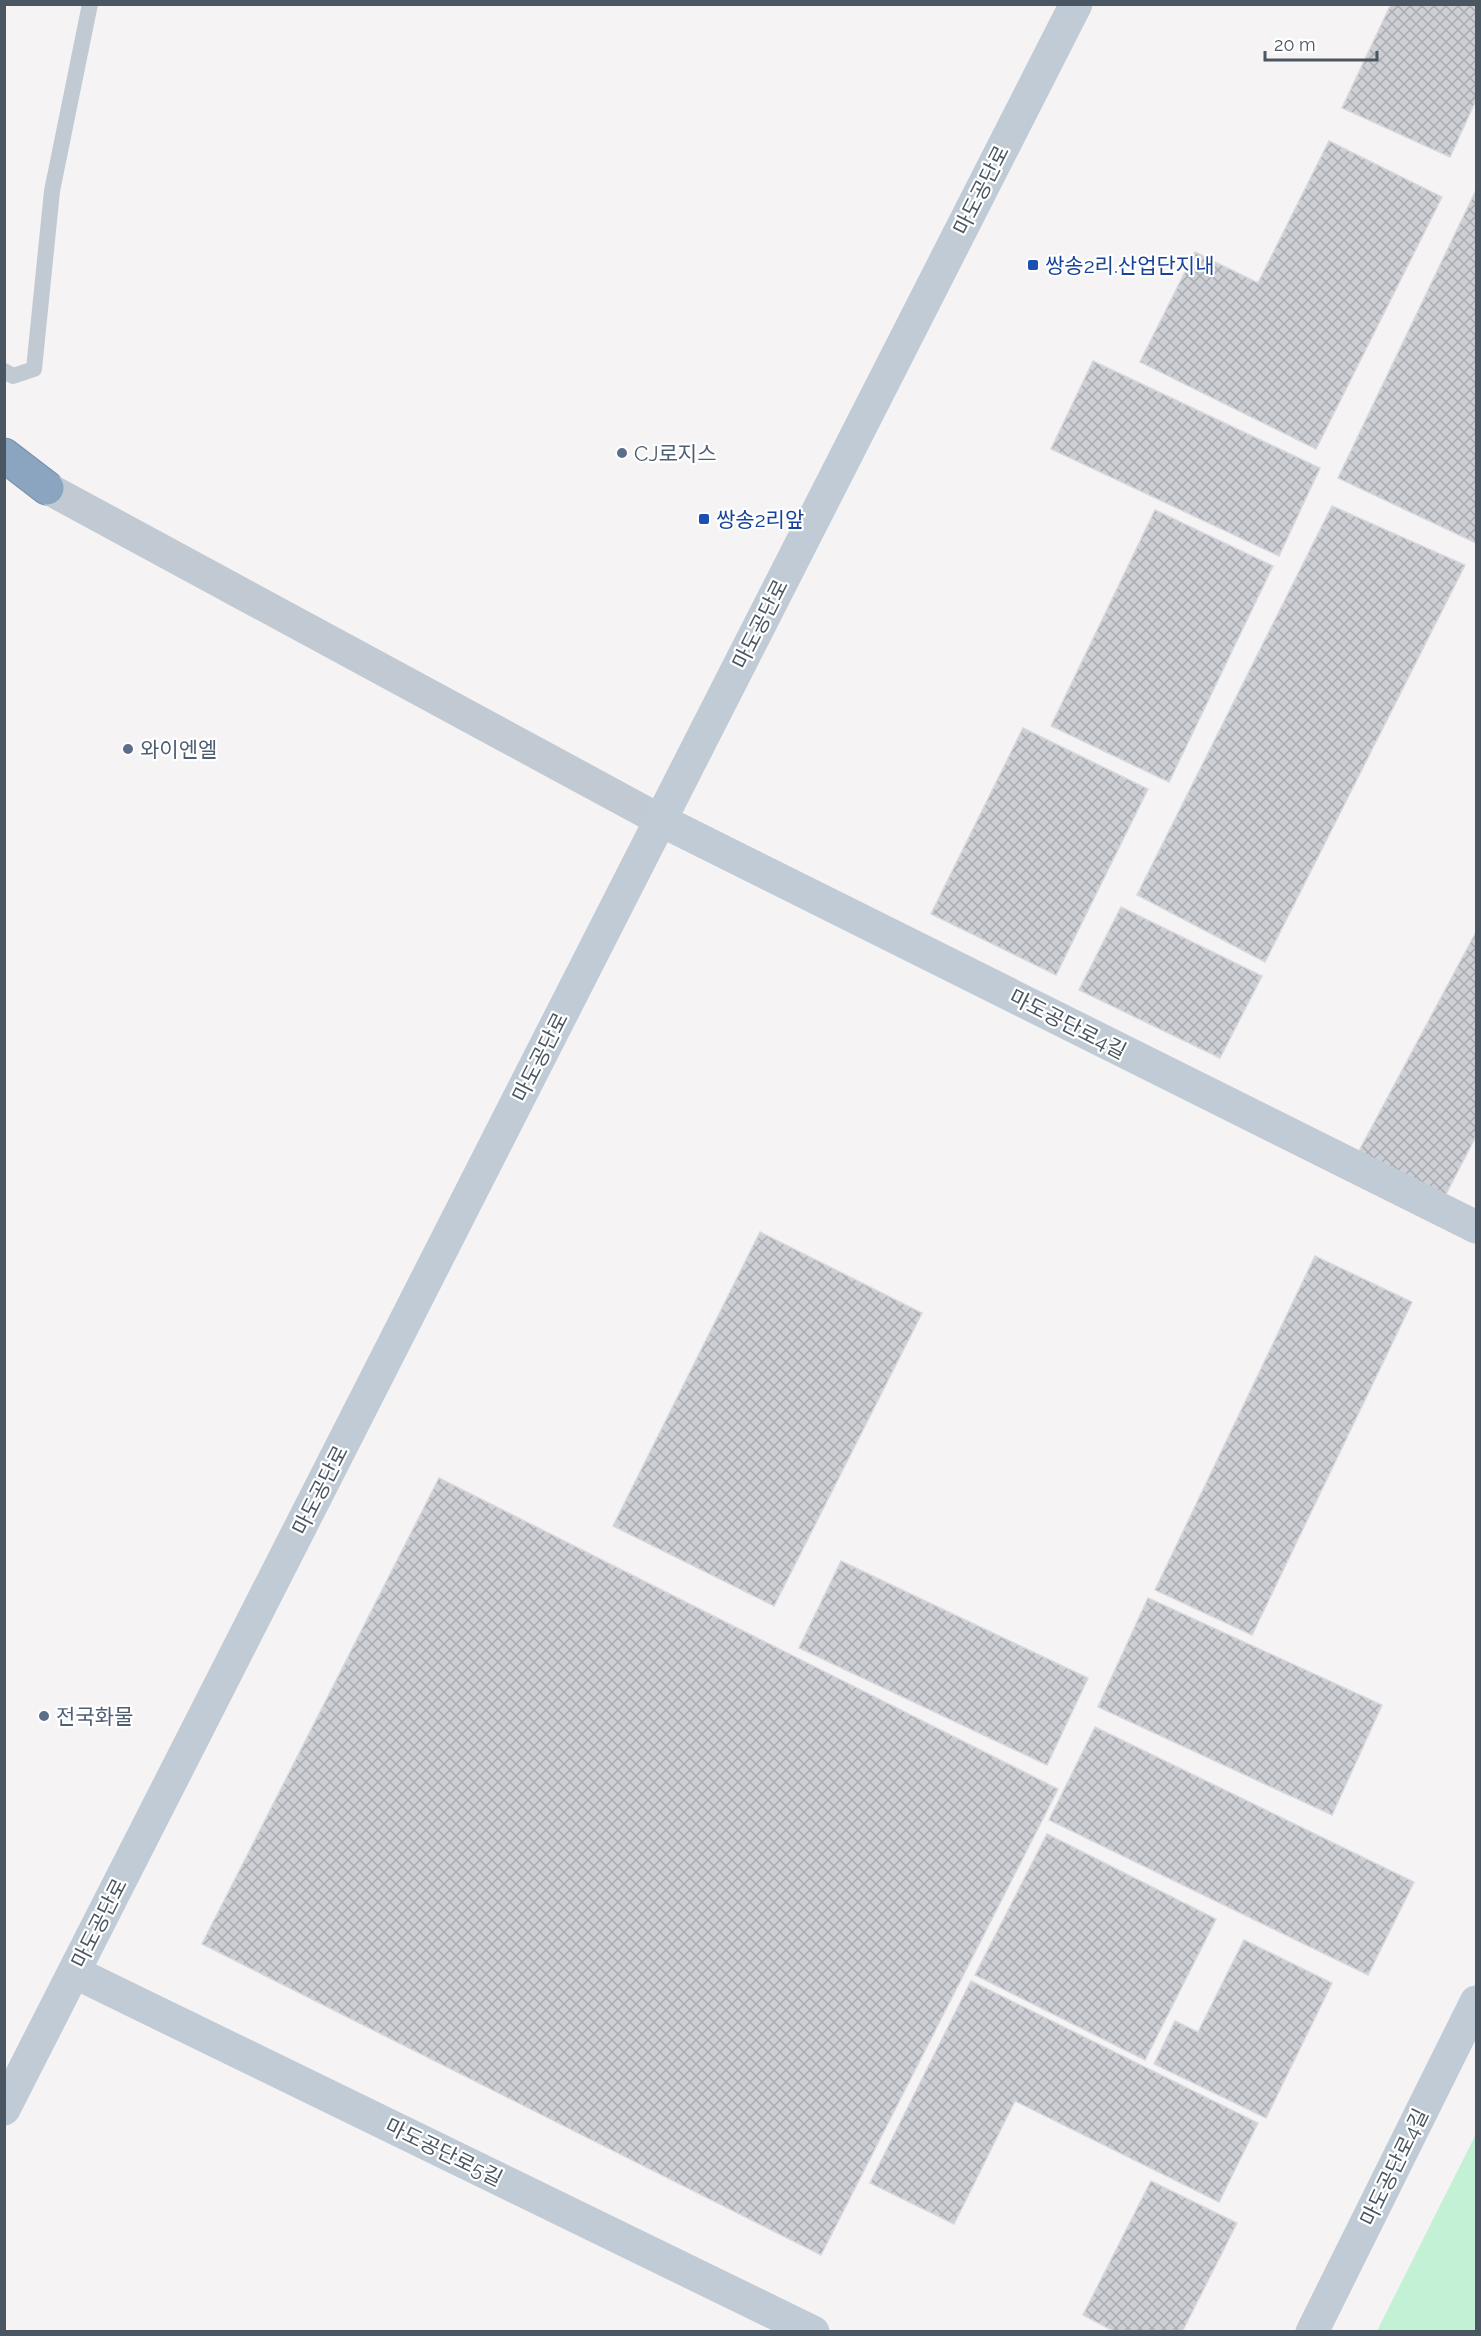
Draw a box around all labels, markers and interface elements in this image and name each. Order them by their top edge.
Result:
scale bar [1265,24,1378,62]
text: 20 m [1274,34,1316,55]
street label: 마도공단로 [948,141,1014,239]
place label: 쌍송2리.산업단지내 [1045,253,1214,278]
marker: 쌍송2리.산업단지내 [1026,258,1040,272]
place label: CJ로지스 [634,441,716,466]
marker: CJ로지스 [615,446,629,460]
place label: 쌍송2리앞 [716,507,804,532]
marker: 쌍송2리앞 [697,512,711,526]
street label: 마도공단로 [727,575,793,673]
place label: 와이엔엘 [140,737,217,762]
marker: 와이엔엘 [121,742,135,756]
street label: 마도공단로4길 [1006,984,1130,1064]
street label: 마도공단로 [507,1008,573,1106]
street label: 마도공단로 [287,1441,353,1539]
place label: 전국화물 [56,1704,133,1729]
marker: 전국화물 [37,1709,51,1723]
street label: 마도공단로 [66,1874,132,1972]
street label: 마도공단로4길 [1355,2104,1433,2230]
street label: 마도공단로5길 [381,2113,507,2191]

